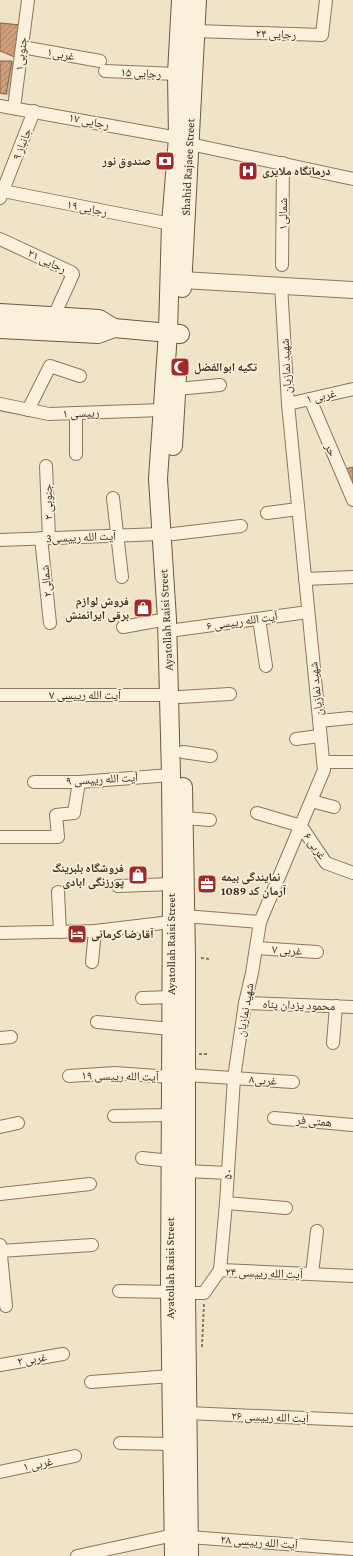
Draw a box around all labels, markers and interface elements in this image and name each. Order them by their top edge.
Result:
street label: رجایی ۲۴ [255,26,297,42]
street label: جنوبی۱ [12,36,30,72]
street label: غربی۱ [46,45,76,64]
street label: رجایی ۱۵ [120,65,162,81]
street label: رجایی ۱۷ [68,110,111,132]
street label: Shahid Rajaee Street [178,117,198,216]
street label: جانباز ۹ [10,126,35,162]
bank icon: صندوق نور [154,150,176,172]
place label: صندوق نور [101,154,151,169]
hospital icon: درمانگاه ملایری [237,160,259,182]
place label: درمانگاه ملایری [262,164,330,179]
street label: رجایی ۱۹ [66,197,109,219]
street label: شمالی۱ [276,198,290,230]
street label: رجایی ۲۱ [26,246,69,276]
street label: شهید نمازیان [278,338,295,394]
mosque icon: تکیه ابوالفضل [169,356,191,378]
place label: تکیه ابوالفضل [194,360,258,375]
street label: غربی ۱ [305,386,337,407]
street label: رییسی ۱ [62,405,100,421]
street label: حر [322,441,340,459]
street label: جنوبی ۲ [40,483,56,520]
street label: آیت الله رییسی3 [46,529,117,545]
street label: شمالی۲ [37,564,55,598]
street label: Ayatollah Raisi Street [156,568,176,671]
place label: فروش لوازم برقی ایرانمنش [65,594,129,623]
shop icon: فروش لوازم برقی ایرانمنش [132,597,154,619]
street label: آیت الله رییسی ۶ [205,609,280,633]
street label: شهید نمازیان [306,661,326,717]
street label: آیت الله رییسی ۷ [49,688,122,702]
street label: آیت الله رییسی ۹ [66,770,139,788]
street label: غربی ۶ [300,830,330,863]
place label: فروشگاه بلبرینگ پورزنگی ابادی [52,861,124,890]
shop icon: فروشگاه بلبرینگ پورزنگی ابادی [127,864,149,886]
place label: نمایندگی بیمه آرمان کد 1089 [221,870,287,899]
office icon: نمایندگی بیمه آرمان کد 1089 [196,873,218,895]
street label: Ayatollah Raisi Street [164,892,178,995]
hotel icon: آقارضا کرمانی [66,923,88,945]
place label: آقارضا کرمانی [91,927,154,942]
street label: غربی ۷ [271,942,302,958]
street label: شهید نمازیان [233,982,257,1038]
street label: محمود یزدان پناه [262,997,336,1013]
street label: آیت الله رییسی ۱۹ [81,1068,160,1084]
street label: غربی۸ [249,1072,277,1088]
street label: همتی فر [295,1112,332,1130]
street label: ۵۰ [221,1168,235,1180]
street label: Ayatollah Raisi Street [163,1216,177,1319]
street label: آیت الله رییسی ۲۴ [225,1265,304,1282]
street label: غربی ۲ [16,1349,48,1369]
street label: آیت الله رییسی ۲۶ [231,1409,310,1426]
street label: غربی ۱ [22,1454,54,1474]
street label: آیت الله رییسی ۲۸ [220,1532,299,1552]

